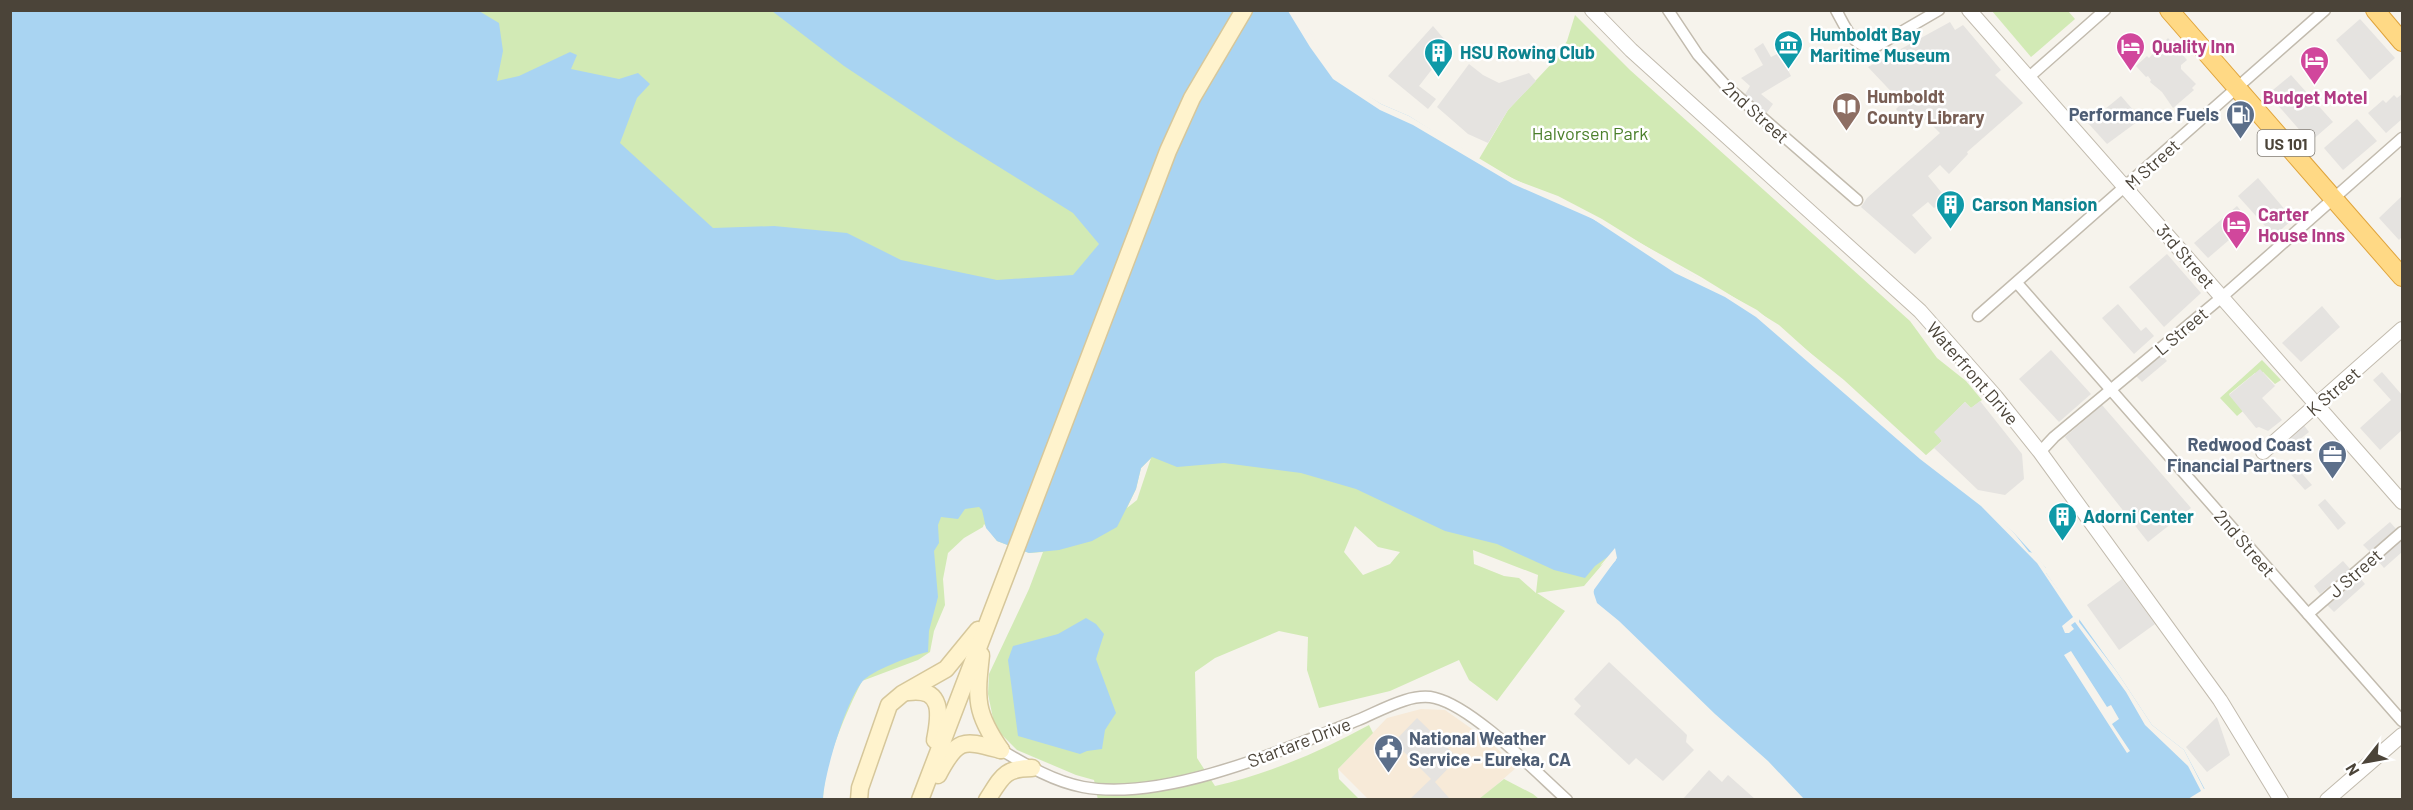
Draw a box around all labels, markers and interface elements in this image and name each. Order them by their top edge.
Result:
place label: Humboldt Bay Maritime Museum [1810,23,1950,66]
museum icon: Humboldt Bay Maritime Museum [1773,28,1805,70]
hotel icon: Quality Inn [2115,30,2147,72]
place label: Quality Inn [2152,35,2235,57]
building icon: HSU Rowing Club [1423,36,1455,78]
place label: HSU Rowing Club [1460,41,1595,63]
hotel icon: Budget Motel [2299,44,2331,86]
street label: 2nd Street [1718,76,1794,148]
place label: Humboldt County Library [1867,85,1985,128]
place label: Budget Motel [2263,86,2367,108]
library icon: Humboldt County Library [1830,90,1862,132]
fuel station icon: Performance Fuels [2224,98,2256,140]
place label: Performance Fuels [2069,103,2219,125]
park label: Halvorsen Park [1532,122,1648,144]
road number: US 101 [2258,130,2314,156]
street label: M Street [2120,134,2184,194]
building icon: Carson Mansion [1935,188,1967,230]
place label: Carson Mansion [1972,193,2097,215]
place label: Carter House Inns [2258,203,2345,246]
hotel icon: Carter House Inns [2221,208,2253,250]
street label: 3rd Street [2152,219,2220,293]
street label: L Street [2150,302,2212,360]
street label: Waterfront Drive [1922,317,2024,429]
street label: K Street [2302,362,2364,420]
place label: Redwood Coast Financial Partners [2167,433,2312,476]
office icon: Redwood Coast Financial Partners [2317,438,2349,480]
building icon: Adorni Center [2046,500,2078,542]
place label: Adorni Center [2083,505,2194,527]
street label: 2nd Street [2210,505,2280,581]
street label: J Street [2324,544,2386,602]
street label: Startare Drive [1244,712,1354,772]
place label: National Weather Service - Eureka, CA [1409,727,1571,770]
public building icon: National Weather Service - Eureka, CA [1372,732,1404,774]
north arrow [2335,732,2395,792]
text: N [2341,761,2363,779]

